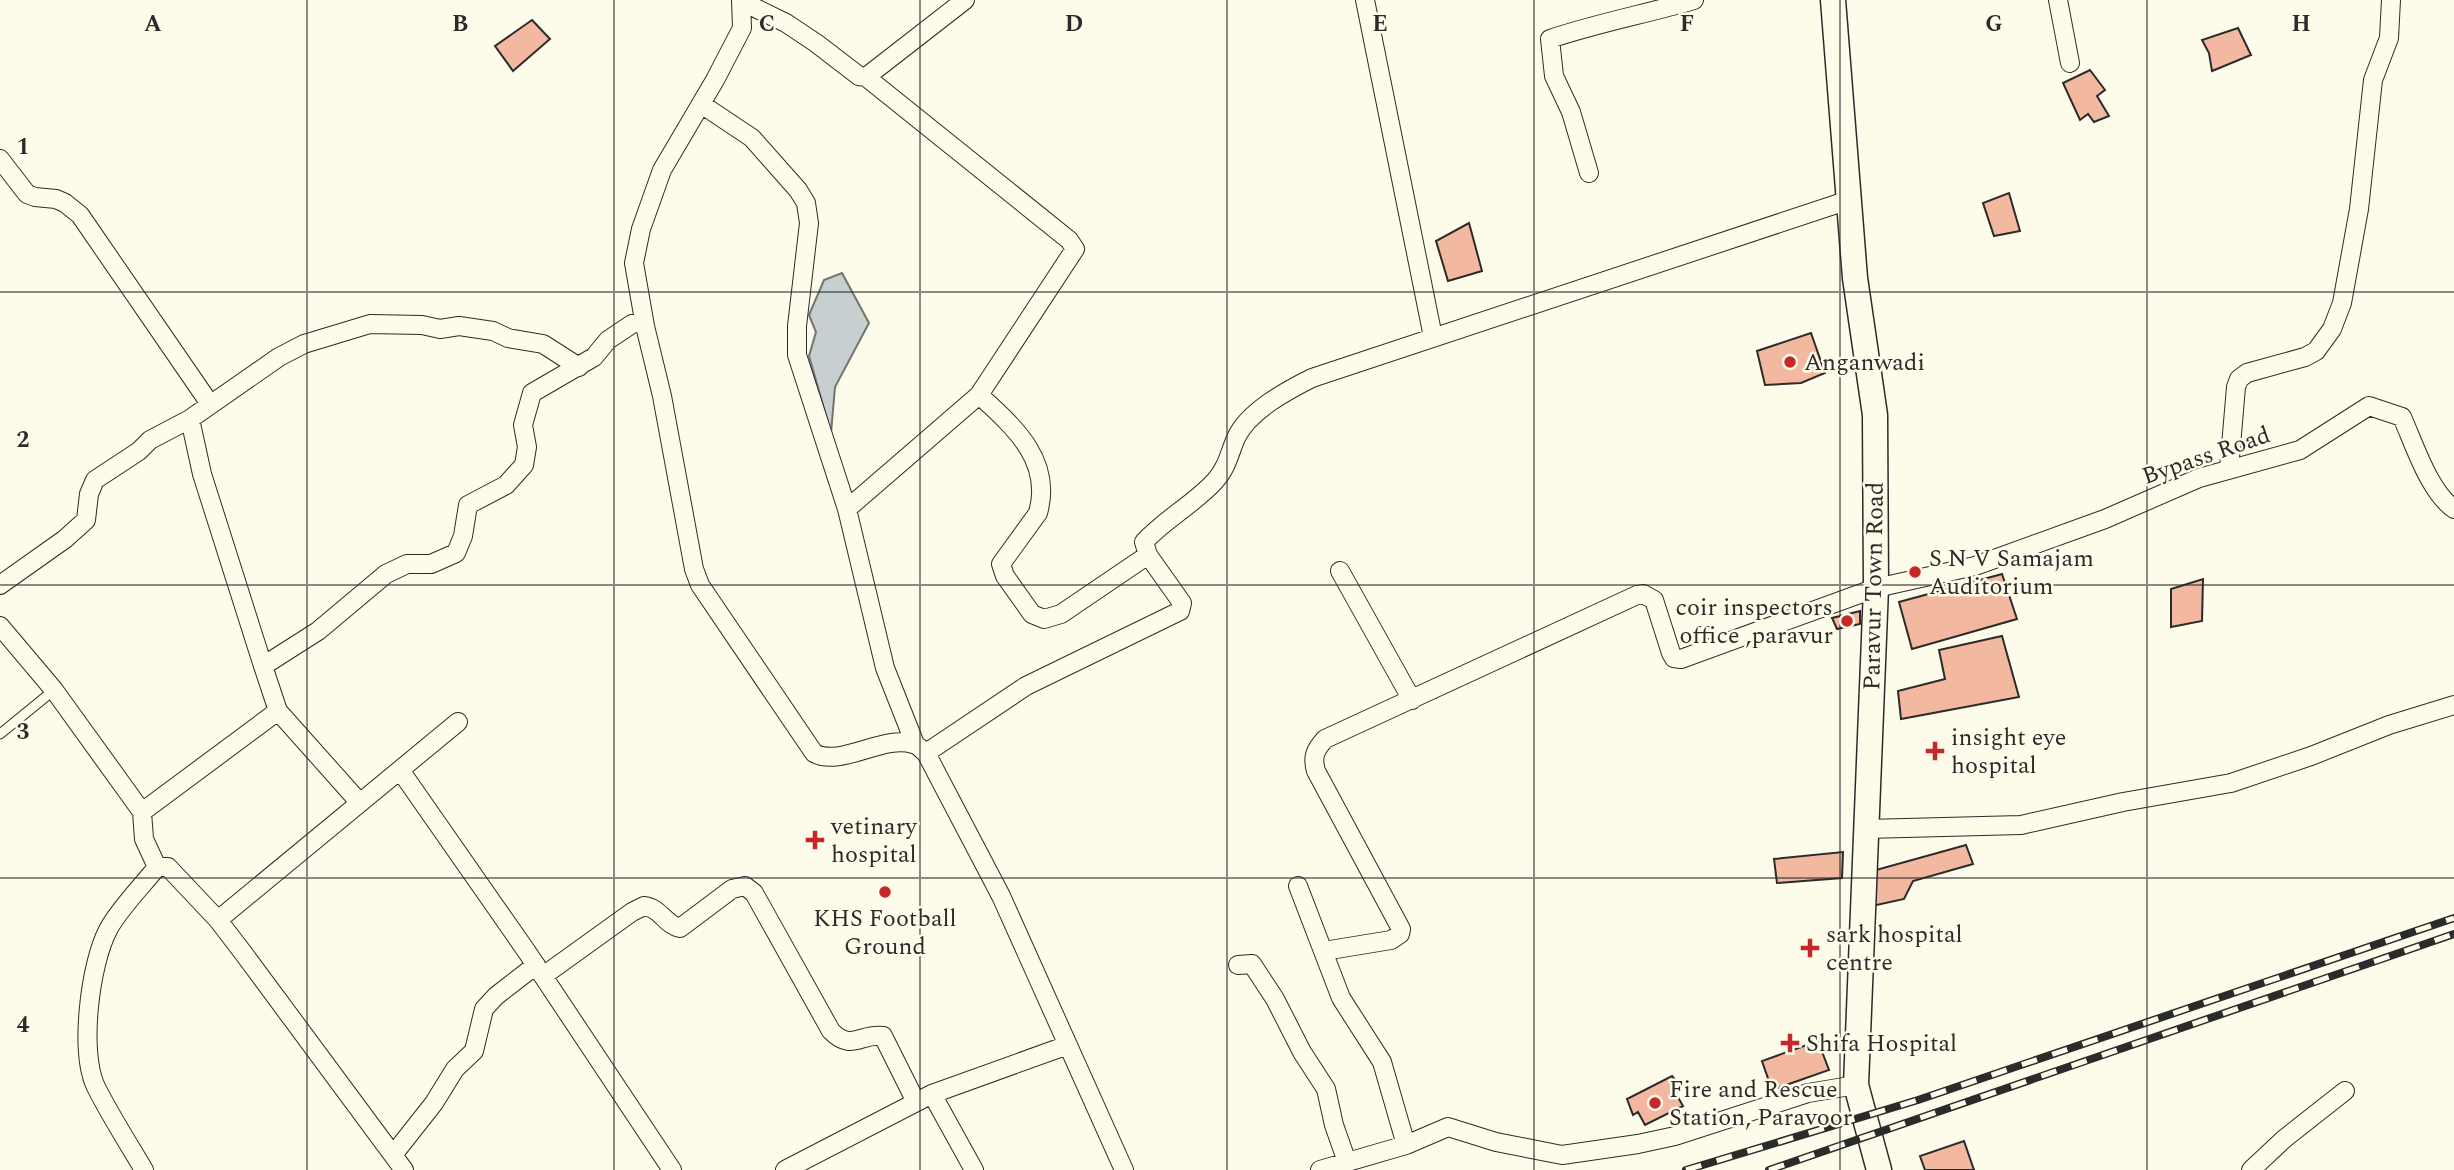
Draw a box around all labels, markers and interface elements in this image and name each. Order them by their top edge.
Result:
text: A [144,7,162,42]
text: B [452,7,468,42]
text: C [759,7,775,42]
text: D [1065,7,1083,42]
text: E [1372,7,1388,42]
text: F [1680,7,1694,42]
text: G [1985,7,2003,42]
text: H [2291,7,2311,42]
text: 1 [17,130,29,165]
place label: Anganwadi [1804,345,1925,381]
marker: Anganwadi [1782,354,1798,370]
street label: Bypass Road [2137,417,2275,495]
text: 2 [17,423,30,458]
street label: Paravur Town Road [1854,481,1894,691]
place label: S N V Samajam Auditorium [1929,541,2094,605]
marker: S N V Samajam Auditorium [1907,564,1923,580]
place label: coir inspectors office ,paravur [1675,590,1833,654]
marker: coir inspectors office ,paravur [1839,613,1855,629]
text: 3 [17,715,30,750]
place label: insight eye hospital [1951,720,2066,784]
marker: insight eye hospital [1925,741,1945,761]
place label: vetinary hospital [830,809,918,873]
marker: vetinary hospital [805,830,825,850]
marker: KHS Football Ground [877,884,893,900]
place label: KHS Football Ground [813,901,957,965]
place label: sark hospital centre [1826,917,1963,981]
marker: sark hospital centre [1800,938,1820,958]
text: 4 [17,1008,30,1043]
place label: Shifa Hospital [1806,1026,1957,1062]
marker: Shifa Hospital [1780,1033,1800,1053]
place label: Fire and Rescue Station, Paravoor [1669,1072,1852,1136]
marker: Fire and Rescue Station, Paravoor [1647,1095,1663,1111]

